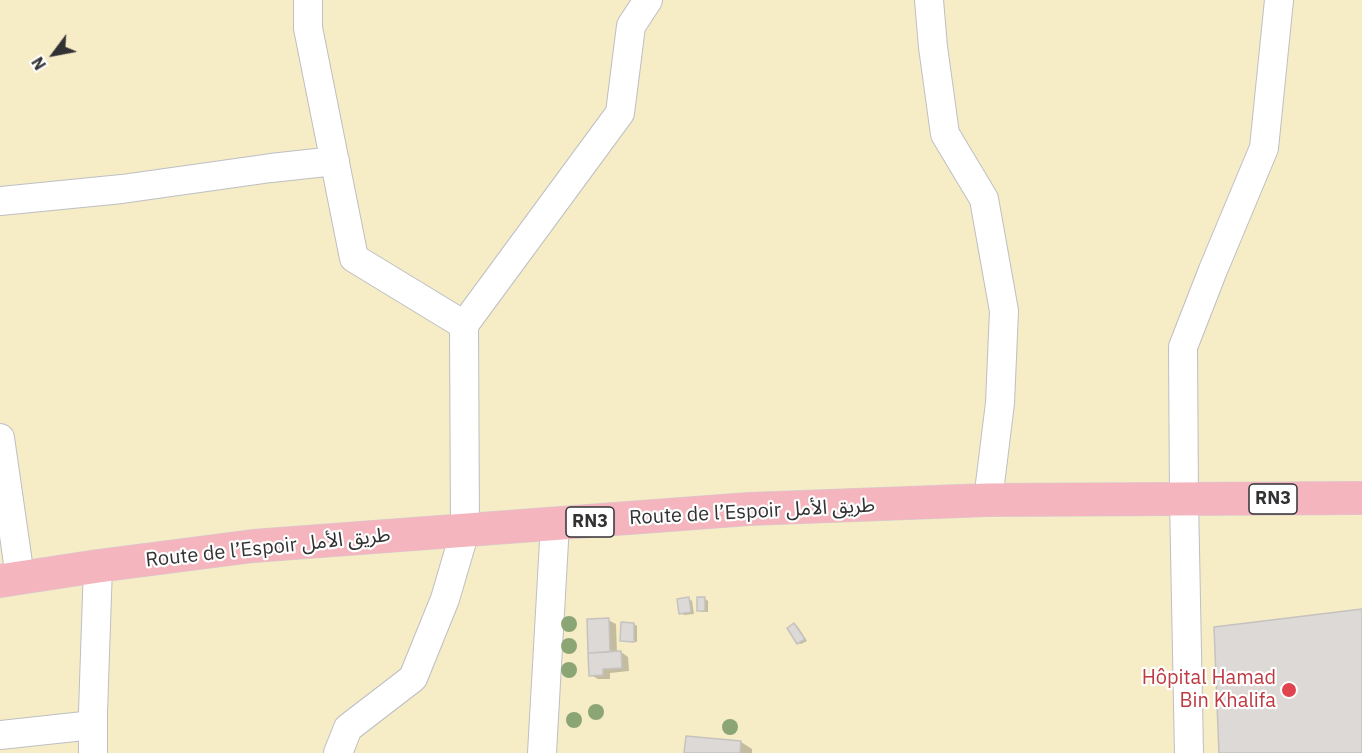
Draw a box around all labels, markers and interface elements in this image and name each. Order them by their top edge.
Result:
north arrow [24,24,84,84]
text: N [27,53,50,74]
road number: RN3 [1249,484,1297,514]
street label: Route de l’Espoir طريق الأمل [628,494,876,530]
road number: RN3 [566,507,614,537]
street label: Route de l’Espoir طريق الأمل [144,523,392,573]
place label: Hôpital Hamad Bin Khalifa [1142,666,1276,713]
marker: Hôpital Hamad Bin Khalifa [1280,681,1298,699]

